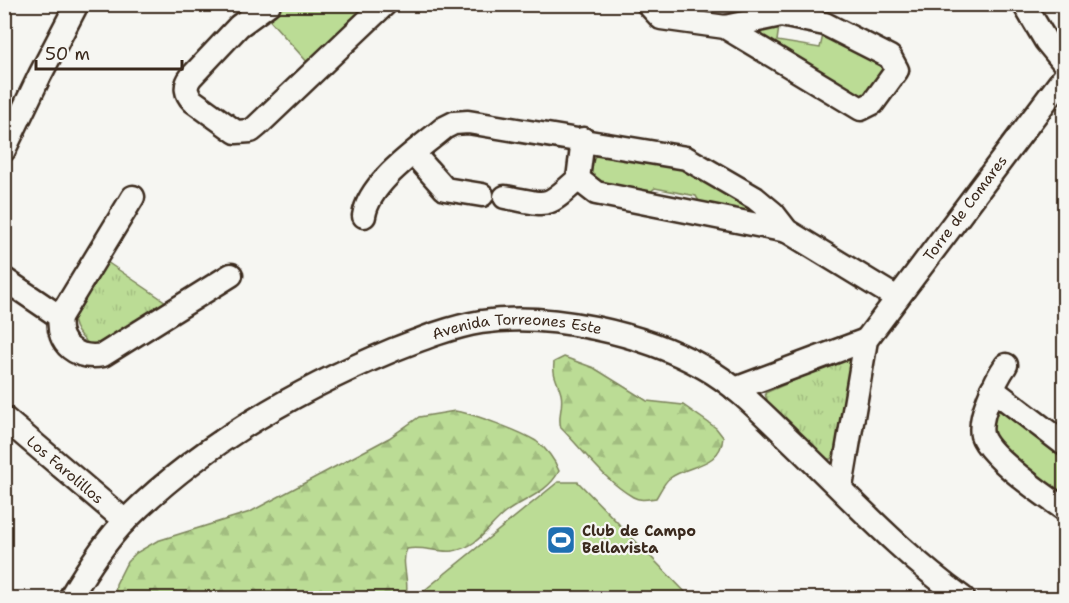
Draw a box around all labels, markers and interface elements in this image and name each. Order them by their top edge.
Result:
scale bar [36,33,182,71]
text: 50 m [45,42,90,66]
street label: Torre de Comares [919,151,1012,265]
street label: Avenida Torreones Este [430,309,604,344]
street label: Los Farolillos [22,431,108,508]
place label: Club de Campo Bellavista [582,521,696,558]
sports icon: Club de Campo Bellavista [545,524,577,556]

